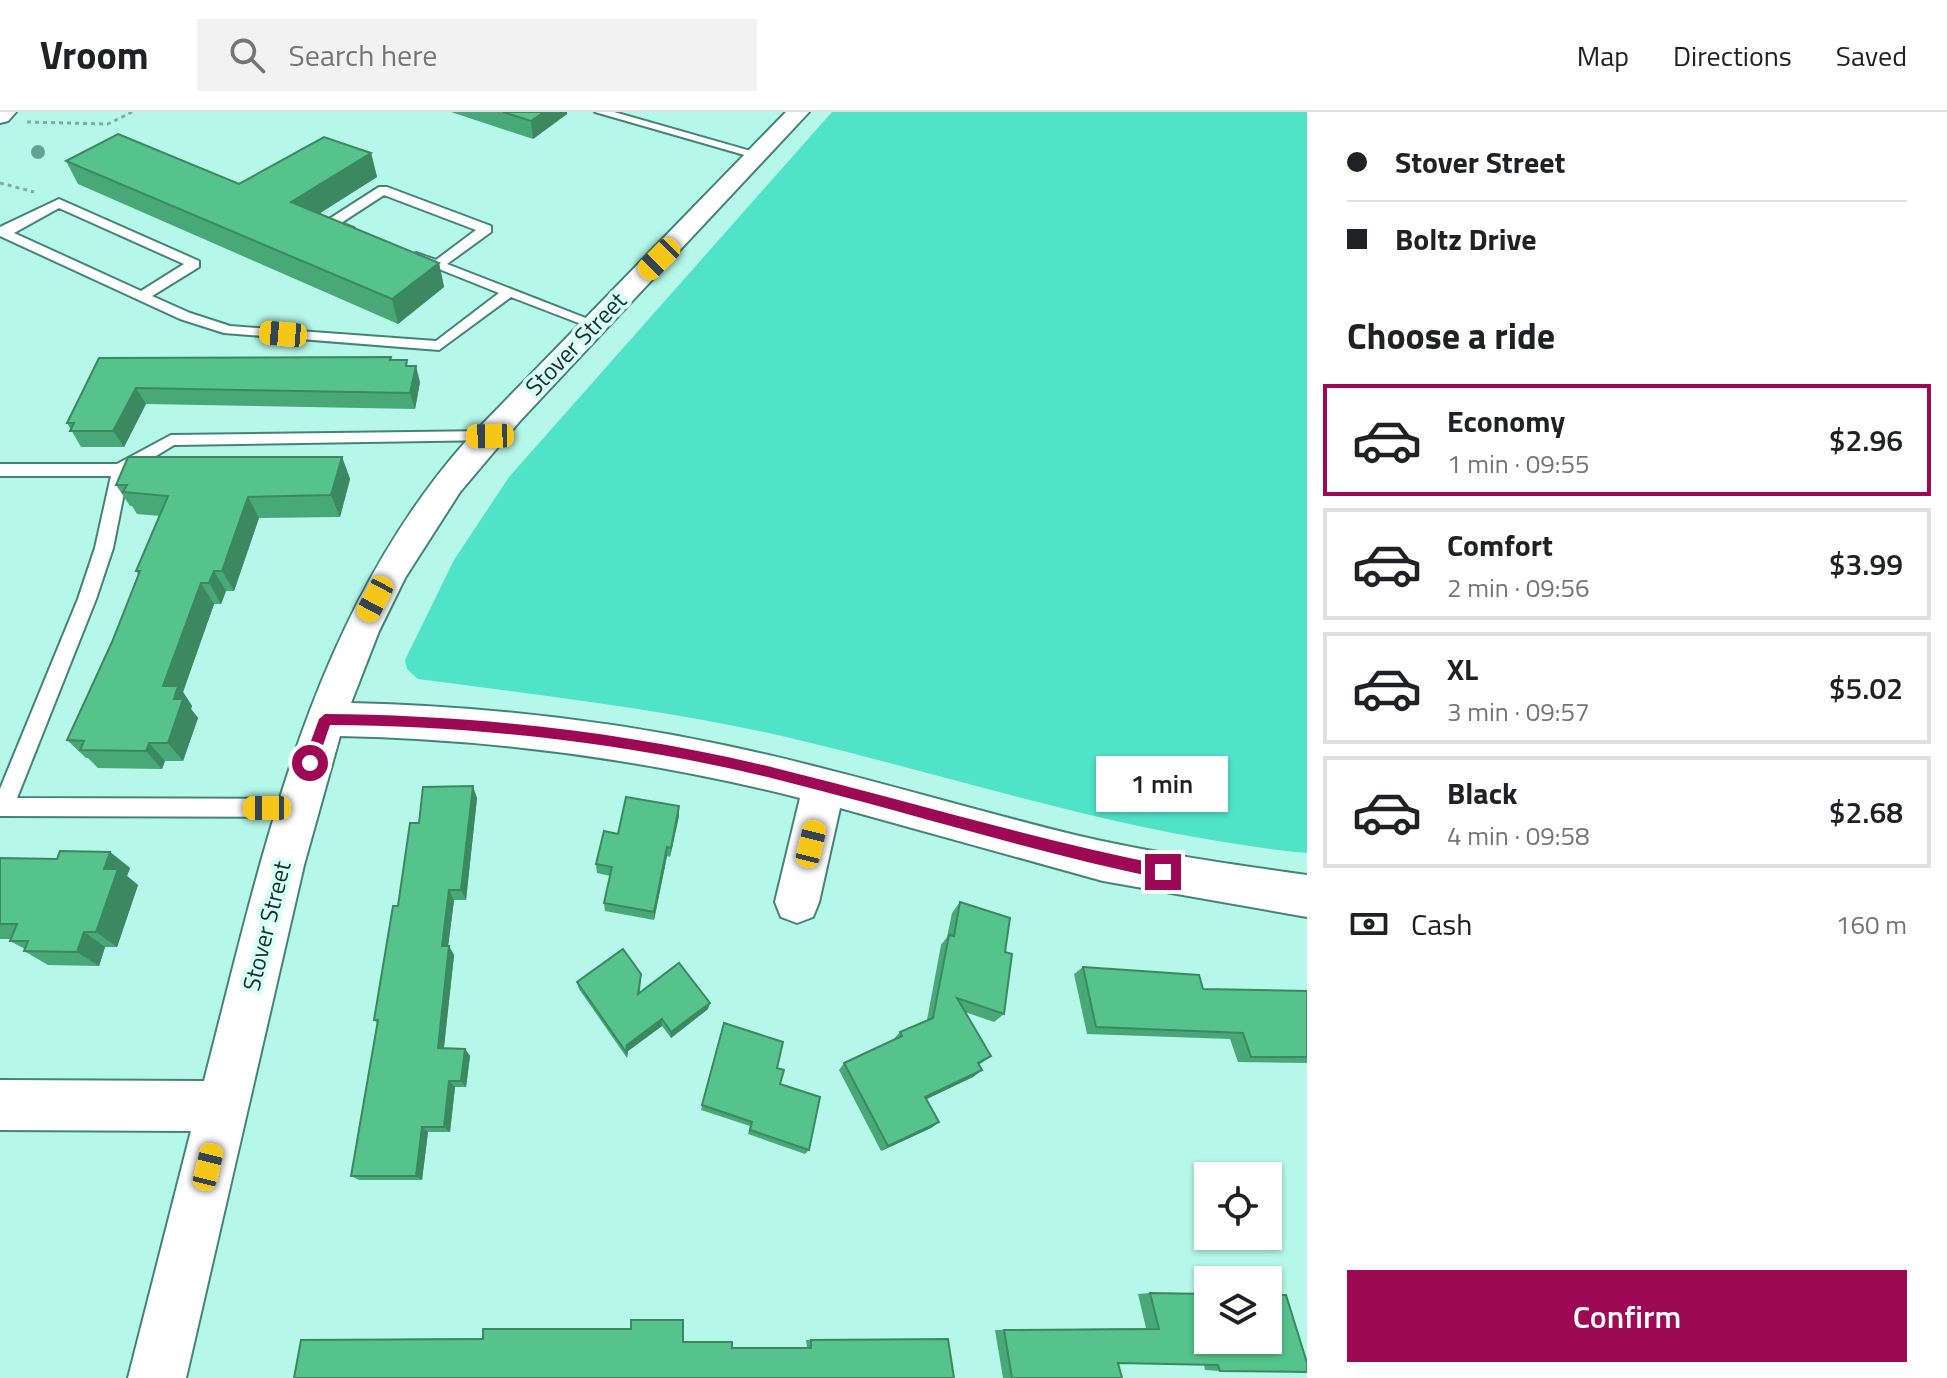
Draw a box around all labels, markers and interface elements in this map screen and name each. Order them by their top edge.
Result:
search box [197,19,757,91]
text: Vroom [40,26,149,84]
text: Search here [289,32,437,78]
icon: search [225,33,269,77]
text: Map [1577,34,1629,77]
text: Directions [1673,34,1792,77]
text: Saved [1836,34,1907,77]
text: Stover Street [1395,139,1565,185]
text: Boltz Drive [1395,216,1537,262]
car [634,234,684,284]
street label: Stover Street [516,283,635,403]
text: Choose a ride [1347,308,1555,363]
car [258,320,308,348]
text: Economy [1447,398,1565,444]
icon: car [1351,404,1423,476]
text: $2.96 [1829,417,1903,463]
car [466,424,514,448]
text: 1 min · 09:55 [1447,444,1590,483]
text: Comfort [1447,522,1553,568]
icon: car [1351,528,1423,600]
text: $3.99 [1829,541,1903,587]
text: 2 min · 09:56 [1447,568,1590,607]
car [353,572,397,626]
text: XL [1447,646,1478,692]
icon: car [1351,652,1423,724]
text: $5.02 [1829,665,1903,711]
text: 3 min · 09:57 [1447,692,1590,731]
route start [292,745,328,781]
callout: 1 min [1097,756,1229,812]
text: 1 min [1131,764,1193,803]
text: Black [1447,770,1518,816]
icon: car [1351,776,1423,848]
text: $2.68 [1829,789,1903,835]
car [243,796,291,820]
text: 4 min · 09:58 [1447,816,1590,855]
car [794,818,828,870]
route end [1145,854,1181,890]
street label: Stover Street [233,857,300,994]
text: Cash [1411,901,1472,947]
icon: cash [1347,902,1391,946]
text: 160 m [1836,905,1907,944]
car [191,1141,225,1193]
map controls [1194,1162,1282,1354]
button: locate [1194,1162,1282,1250]
button: layers [1194,1266,1282,1354]
button: Confirm [1347,1270,1907,1362]

